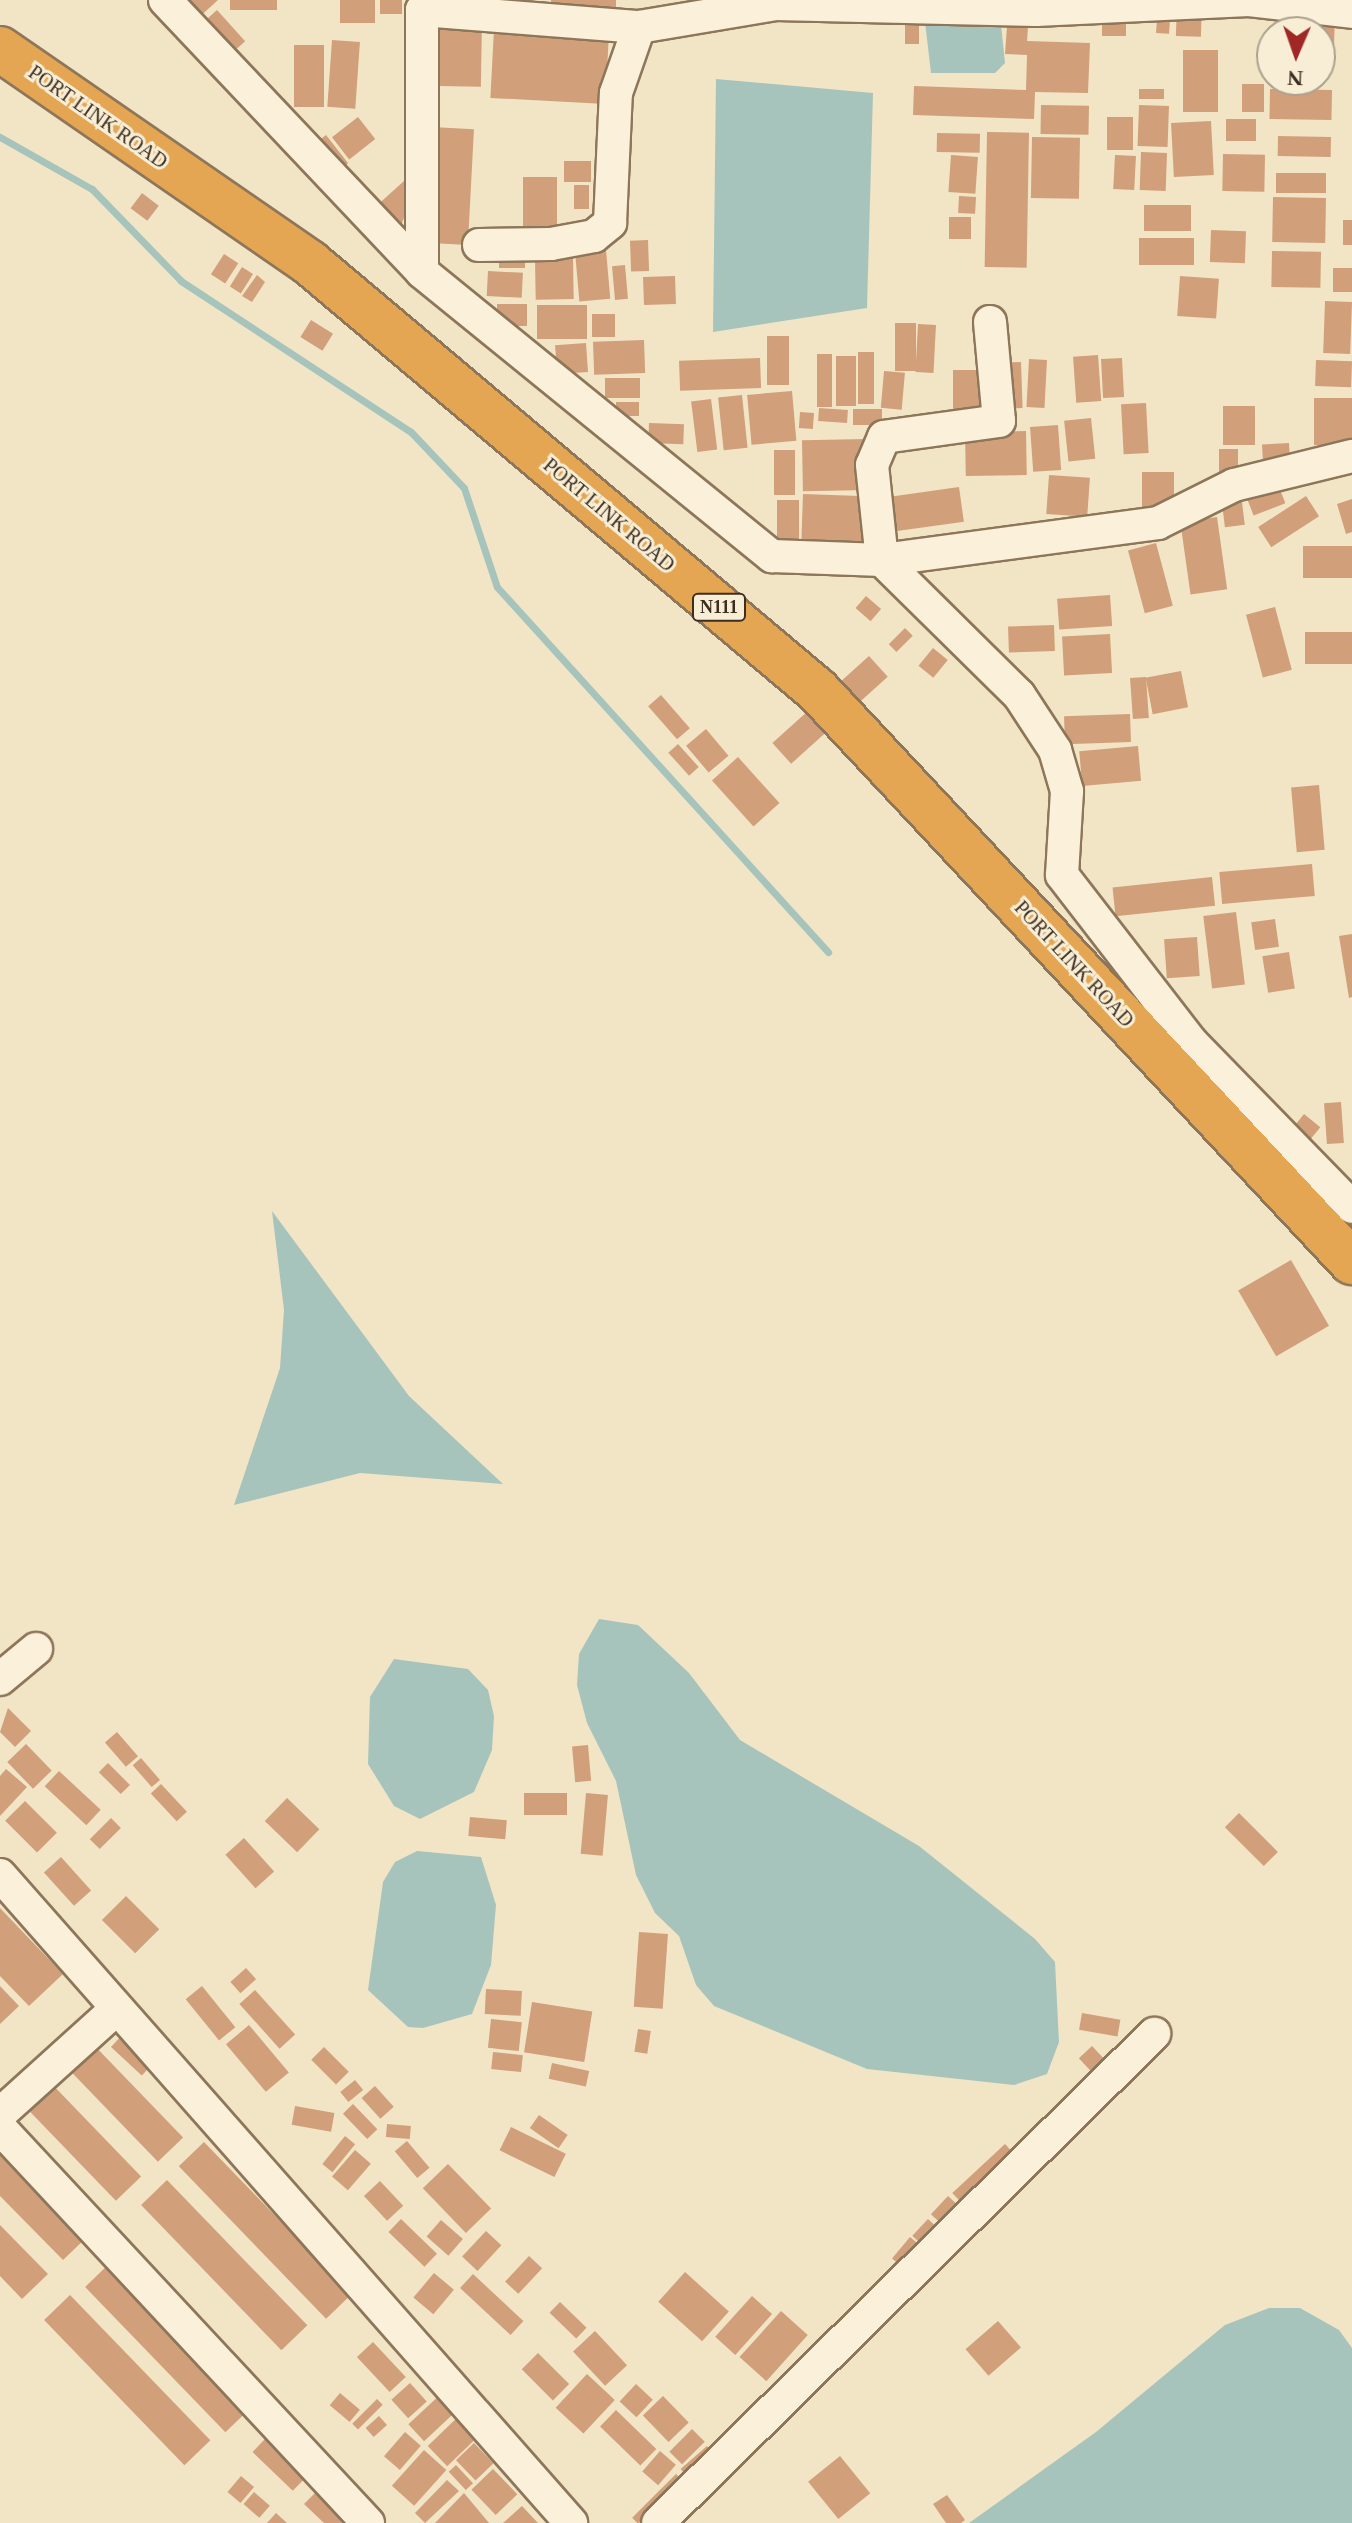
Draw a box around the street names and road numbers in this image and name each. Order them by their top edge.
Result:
street label: PORT LINK ROAD [24,60,172,174]
street label: PORT LINK ROAD [538,453,680,577]
road number: N111 [691,593,747,621]
street label: PORT LINK ROAD [1009,896,1139,1032]

